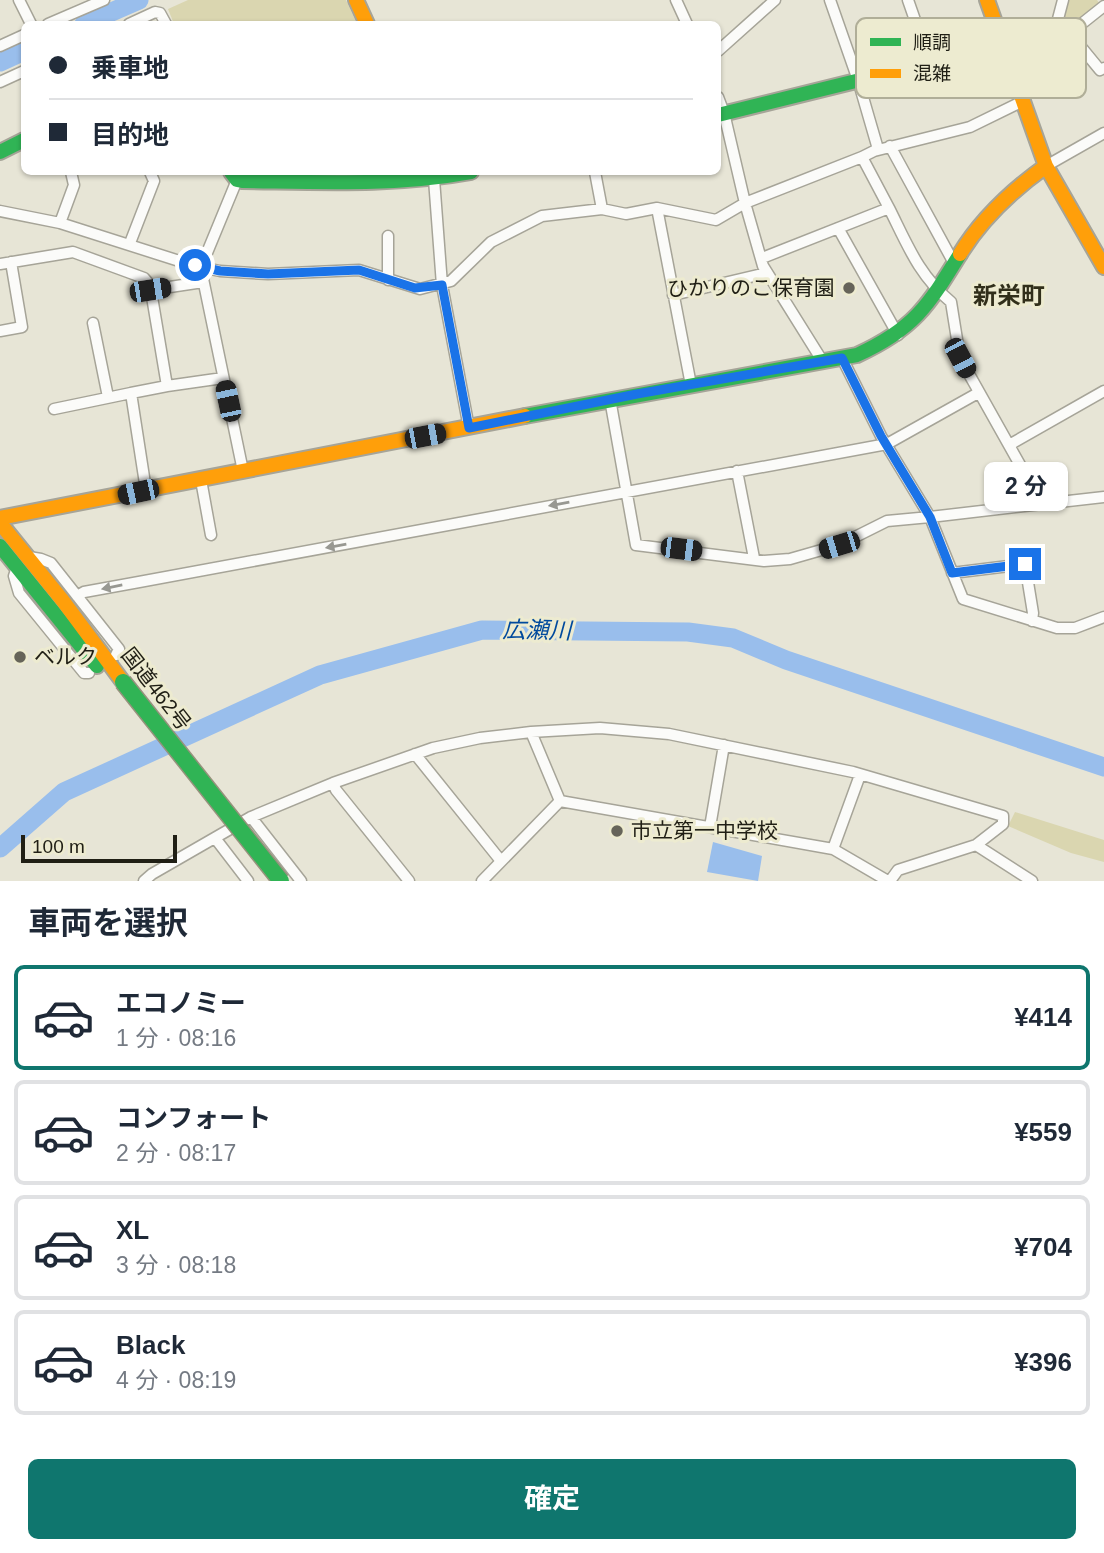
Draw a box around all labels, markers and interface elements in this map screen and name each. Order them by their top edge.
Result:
legend [856,18,1086,98]
text: 順調 [913,32,951,53]
text: 乗車地 [91,53,169,83]
text: 混雑 [913,63,951,84]
text: 目的地 [91,120,169,150]
route start [179,249,211,281]
car [128,276,173,304]
place label: ひかりのこ保育園 [667,276,835,299]
marker: ひかりのこ保育園 [841,280,857,296]
district label: 新栄町 [973,282,1045,309]
car [941,335,980,381]
car [214,378,243,424]
car [403,422,448,450]
callout: 2 分 [983,462,1067,512]
text: 2 分 [1005,473,1047,499]
car [116,477,161,507]
one-way arrow [548,499,570,510]
car [816,529,863,561]
car [659,536,704,562]
one-way arrow [325,540,347,551]
route end [1009,548,1041,580]
one-way arrow [101,581,123,592]
water label: 広瀬川 [502,616,575,644]
street label: 国道462号 [117,643,196,734]
place label: ベルク [34,645,97,668]
marker: ベルク [12,649,28,665]
place label: 市立第一中学校 [631,819,778,842]
marker: 市立第一中学校 [609,823,625,839]
scale bar [21,832,177,864]
text: 100 m [32,836,85,857]
text: 車両を選択 [28,905,188,941]
icon: car [32,986,95,1049]
text: エコノミー [116,988,246,1018]
text: ¥414 [1014,1002,1072,1032]
text: 1 分 · 08:16 [116,1025,236,1051]
icon: car [32,1101,95,1164]
text: コンフォート [116,1103,271,1133]
text: ¥559 [1014,1117,1072,1147]
text: 2 分 · 08:17 [116,1140,236,1166]
text: XL [116,1215,149,1245]
icon: car [32,1216,95,1279]
text: ¥704 [1014,1232,1072,1262]
text: 3 分 · 08:18 [116,1252,236,1278]
text: Black [116,1330,185,1360]
icon: car [32,1331,95,1394]
text: ¥396 [1014,1347,1072,1377]
text: 4 分 · 08:19 [116,1367,236,1393]
button: 確定 [28,1459,1076,1539]

